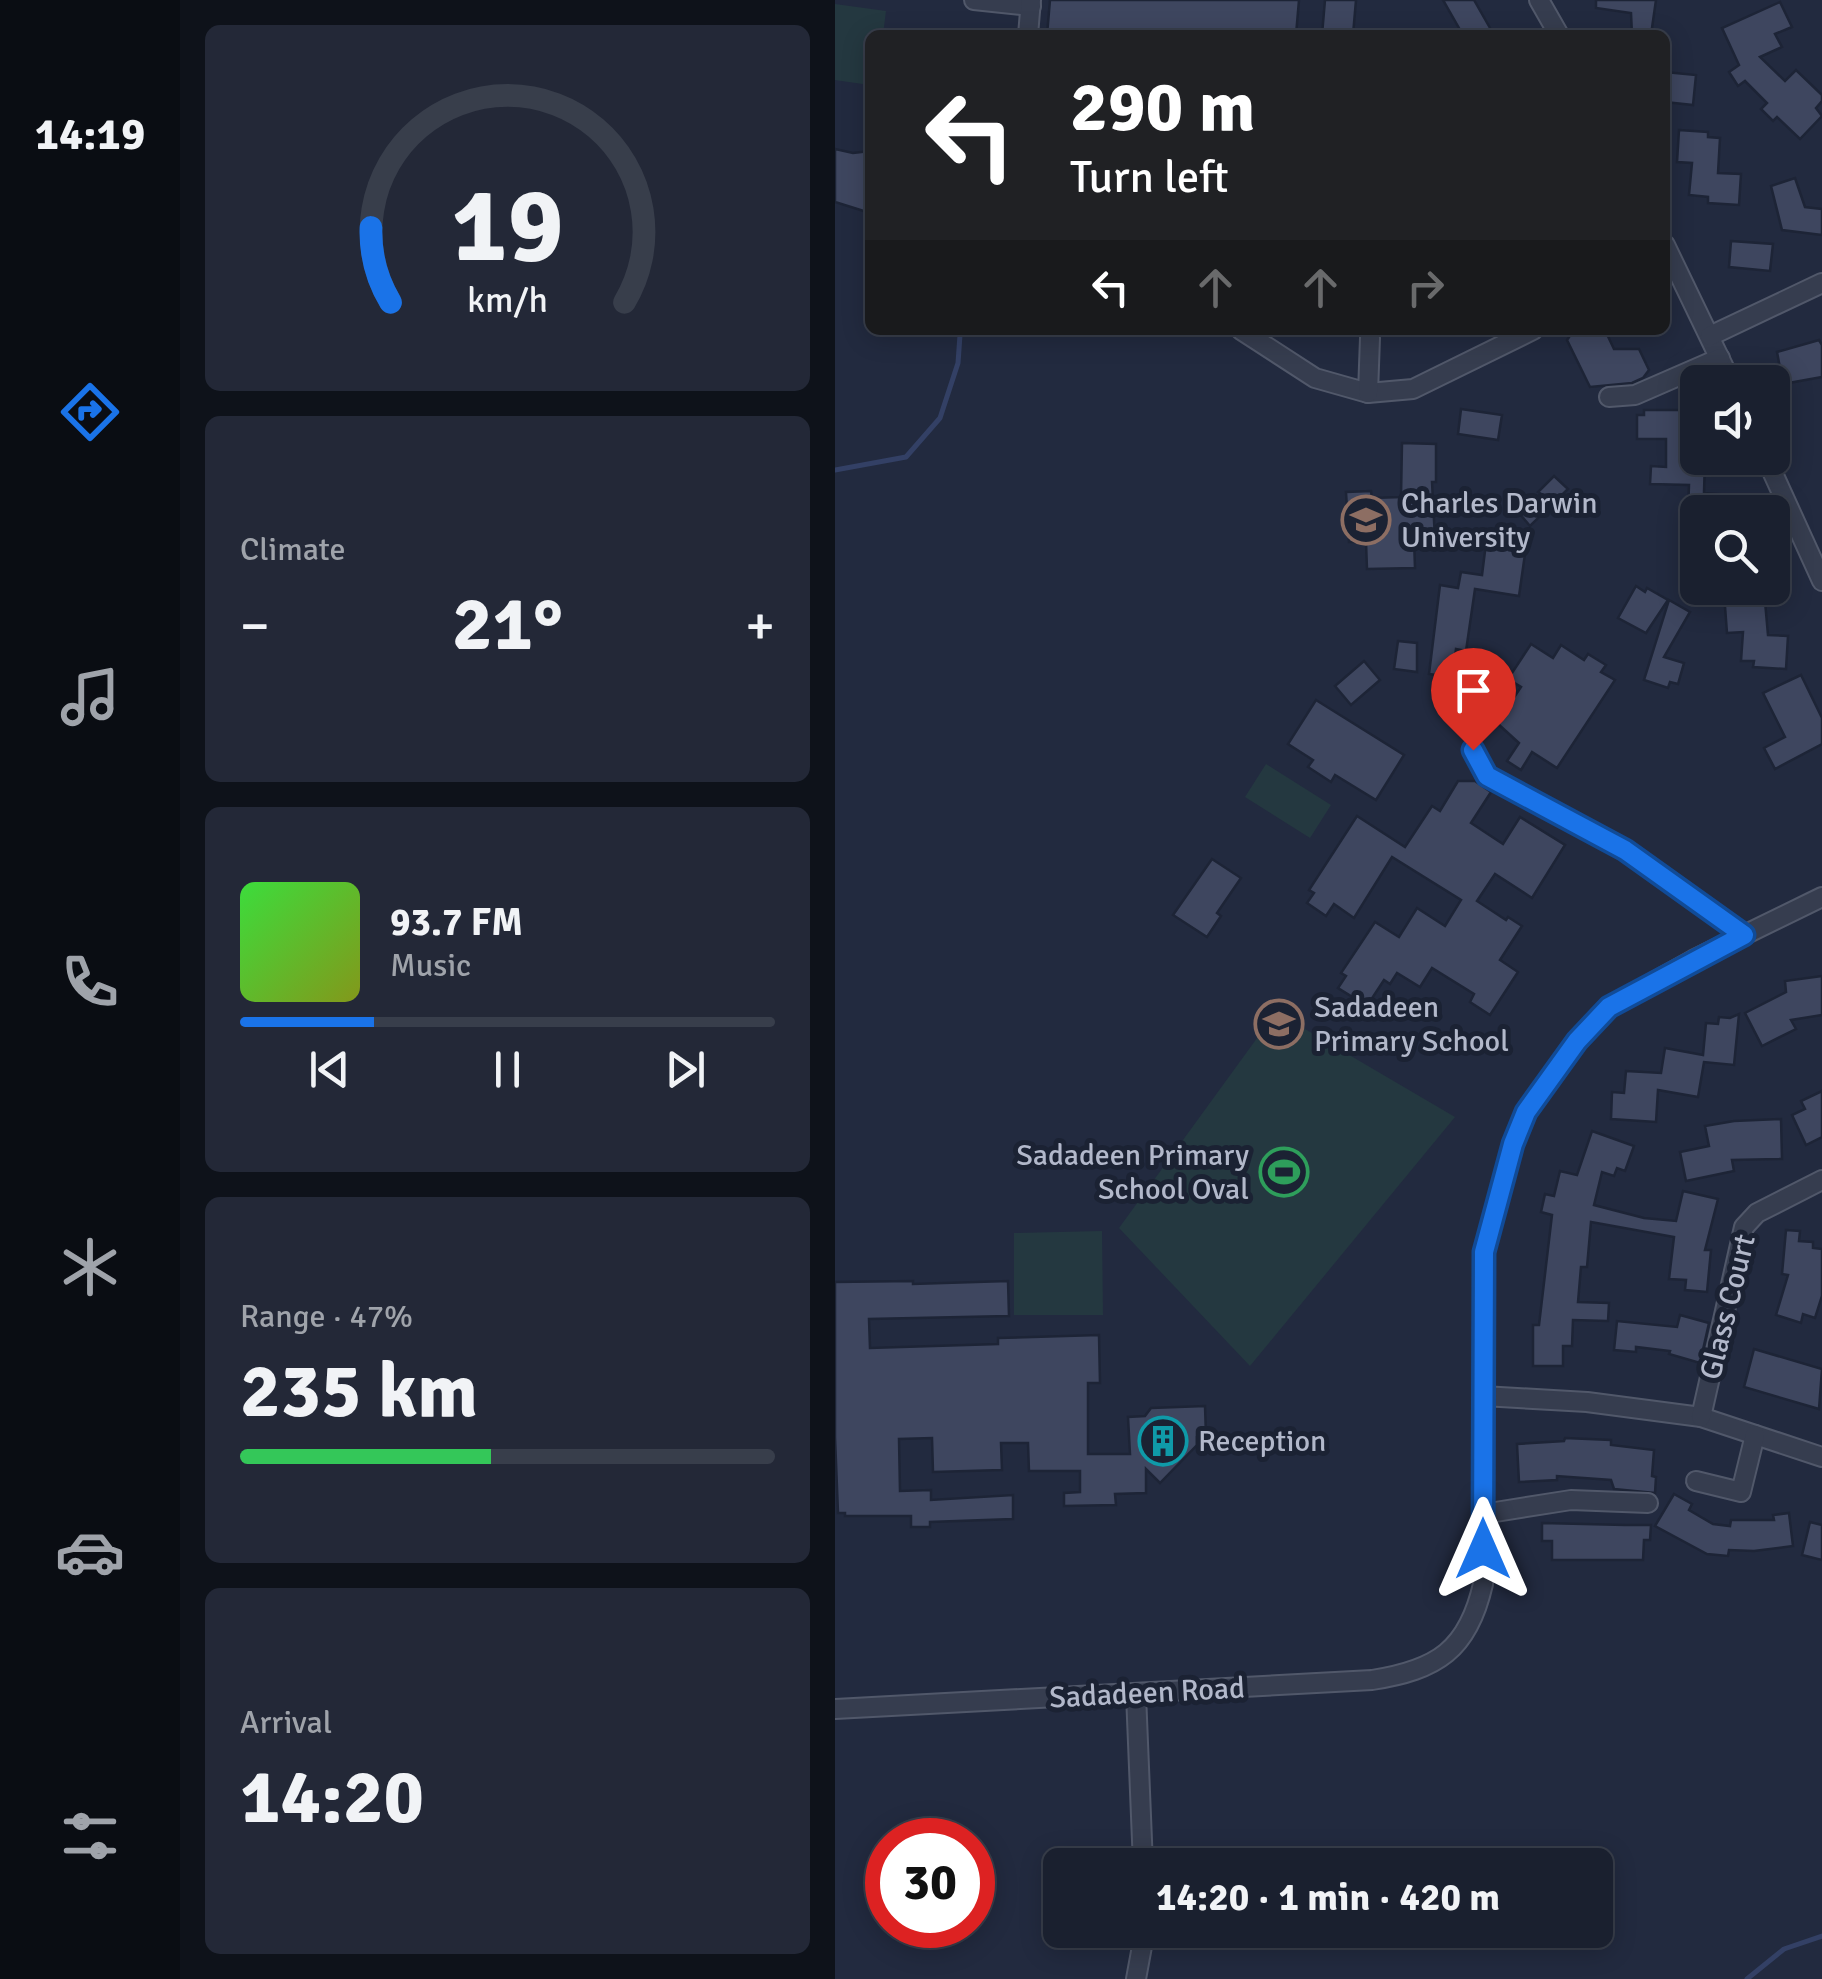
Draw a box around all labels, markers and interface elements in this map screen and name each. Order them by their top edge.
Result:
text: 290 m [1070,64,1255,150]
icon: left [905,70,1035,200]
text: 14:19 [35,107,145,162]
text: Turn left [1070,150,1229,205]
text: 19 [451,162,564,290]
icon: left [1083,260,1138,315]
icon: ahead [1188,260,1243,315]
icon: ahead [1293,260,1348,315]
icon: right [1398,260,1453,315]
text: km/h [467,278,548,322]
map controls [1680,365,1790,605]
button: sound [1680,365,1790,475]
icon: directions [55,377,125,447]
place label: Charles Darwin University [1401,485,1598,556]
school or university icon: Charles Darwin University [1340,494,1392,546]
button: search [1680,495,1790,605]
text: Climate [240,530,346,569]
text: 21° [452,578,563,671]
text: − [240,592,270,660]
text: + [745,592,775,660]
pin [1431,648,1516,751]
icon: music [55,662,125,732]
icon: arrive [1446,663,1501,718]
text: 93.7 FM [390,899,523,946]
text: Music [390,946,471,985]
icon: phone [55,947,125,1017]
place label: Sadadeen Primary School [1314,989,1509,1060]
school or university icon: Sadadeen Primary School [1253,998,1305,1050]
icon: previous [302,1042,357,1097]
icon: pause [480,1042,535,1097]
icon: next [658,1042,713,1097]
place label: Sadadeen Primary School Oval [1016,1137,1249,1208]
sports icon: Sadadeen Primary School Oval [1258,1146,1310,1198]
street label: Glass Court [1692,1231,1764,1383]
icon: climate [55,1232,125,1302]
text: Range · 47% [240,1297,413,1336]
text: 235 km [240,1345,478,1438]
building icon: Reception [1137,1415,1189,1467]
place label: Reception [1198,1423,1326,1460]
position arrow [1431,1497,1535,1601]
icon: car [55,1517,125,1587]
street label: Sadadeen Road [1048,1669,1246,1717]
text: Arrival [240,1703,332,1742]
text: 14:20 [240,1751,424,1844]
icon: filters [55,1801,125,1871]
speed limit sign: 30 [865,1818,995,1948]
text: 14:20 · 1 min · 420 m [1156,1874,1500,1921]

